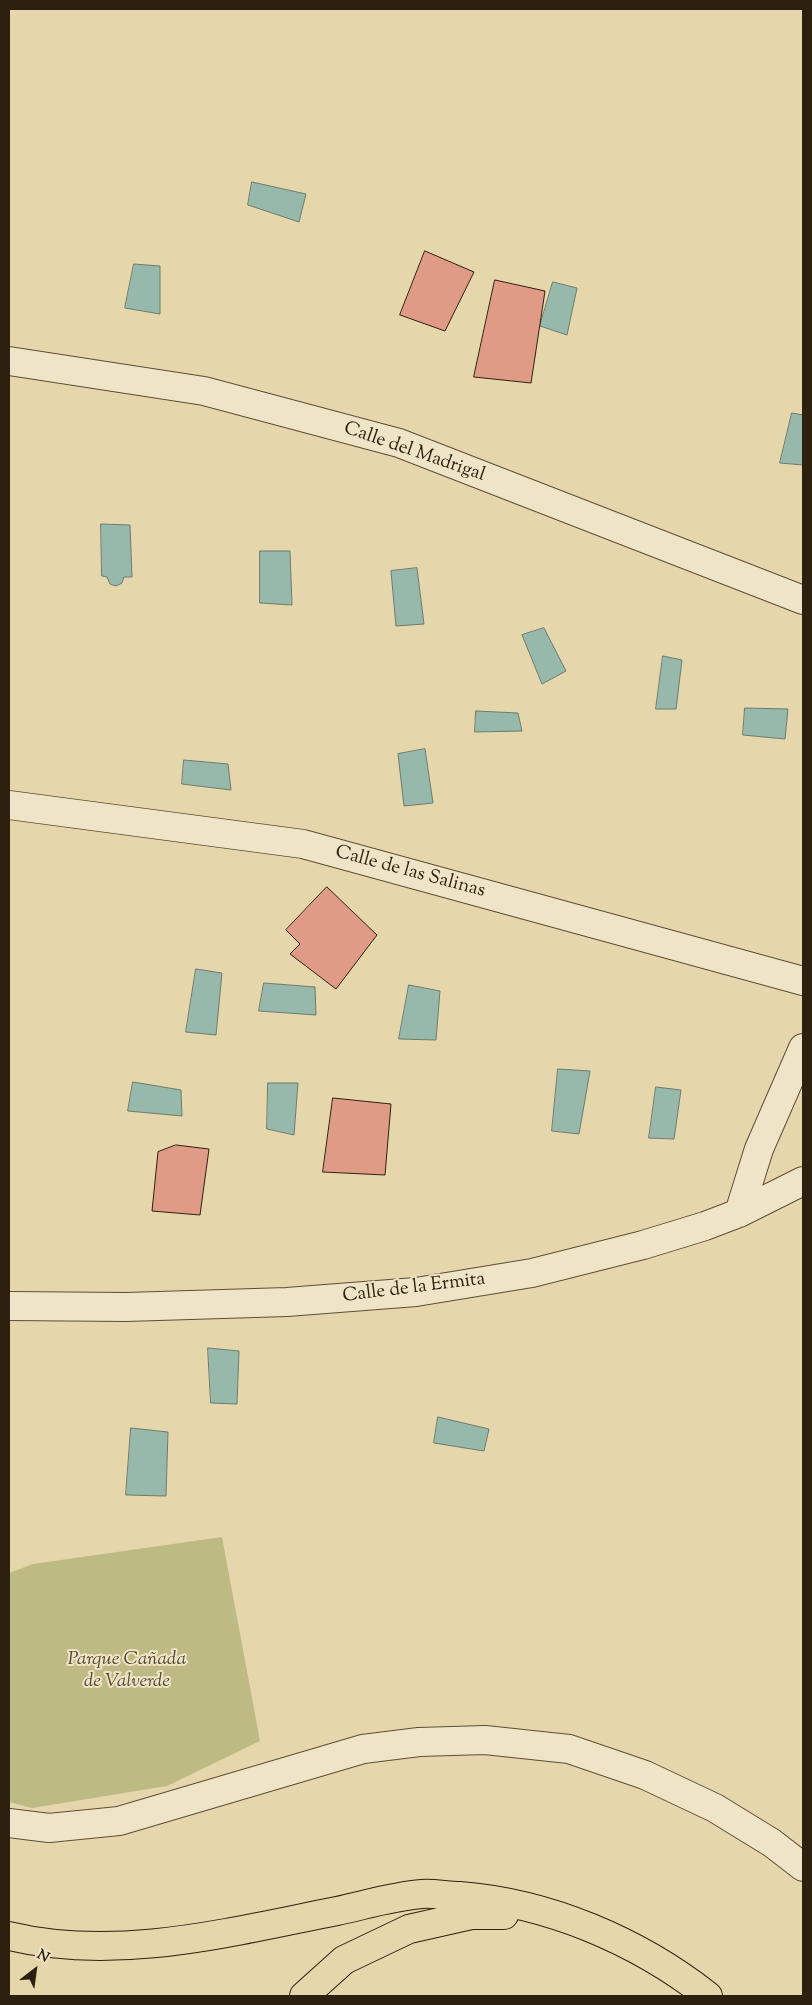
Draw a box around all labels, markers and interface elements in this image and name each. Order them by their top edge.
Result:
street label: Calle del Madrigal [340,418,488,488]
street label: Calle de las Salinas [332,842,488,904]
street label: Calle de la Ermita [341,1269,487,1309]
park label: Parque Cañada de Valverde [68,1650,186,1694]
north arrow [10,1945,60,1995]
text: N [33,1946,52,1968]

